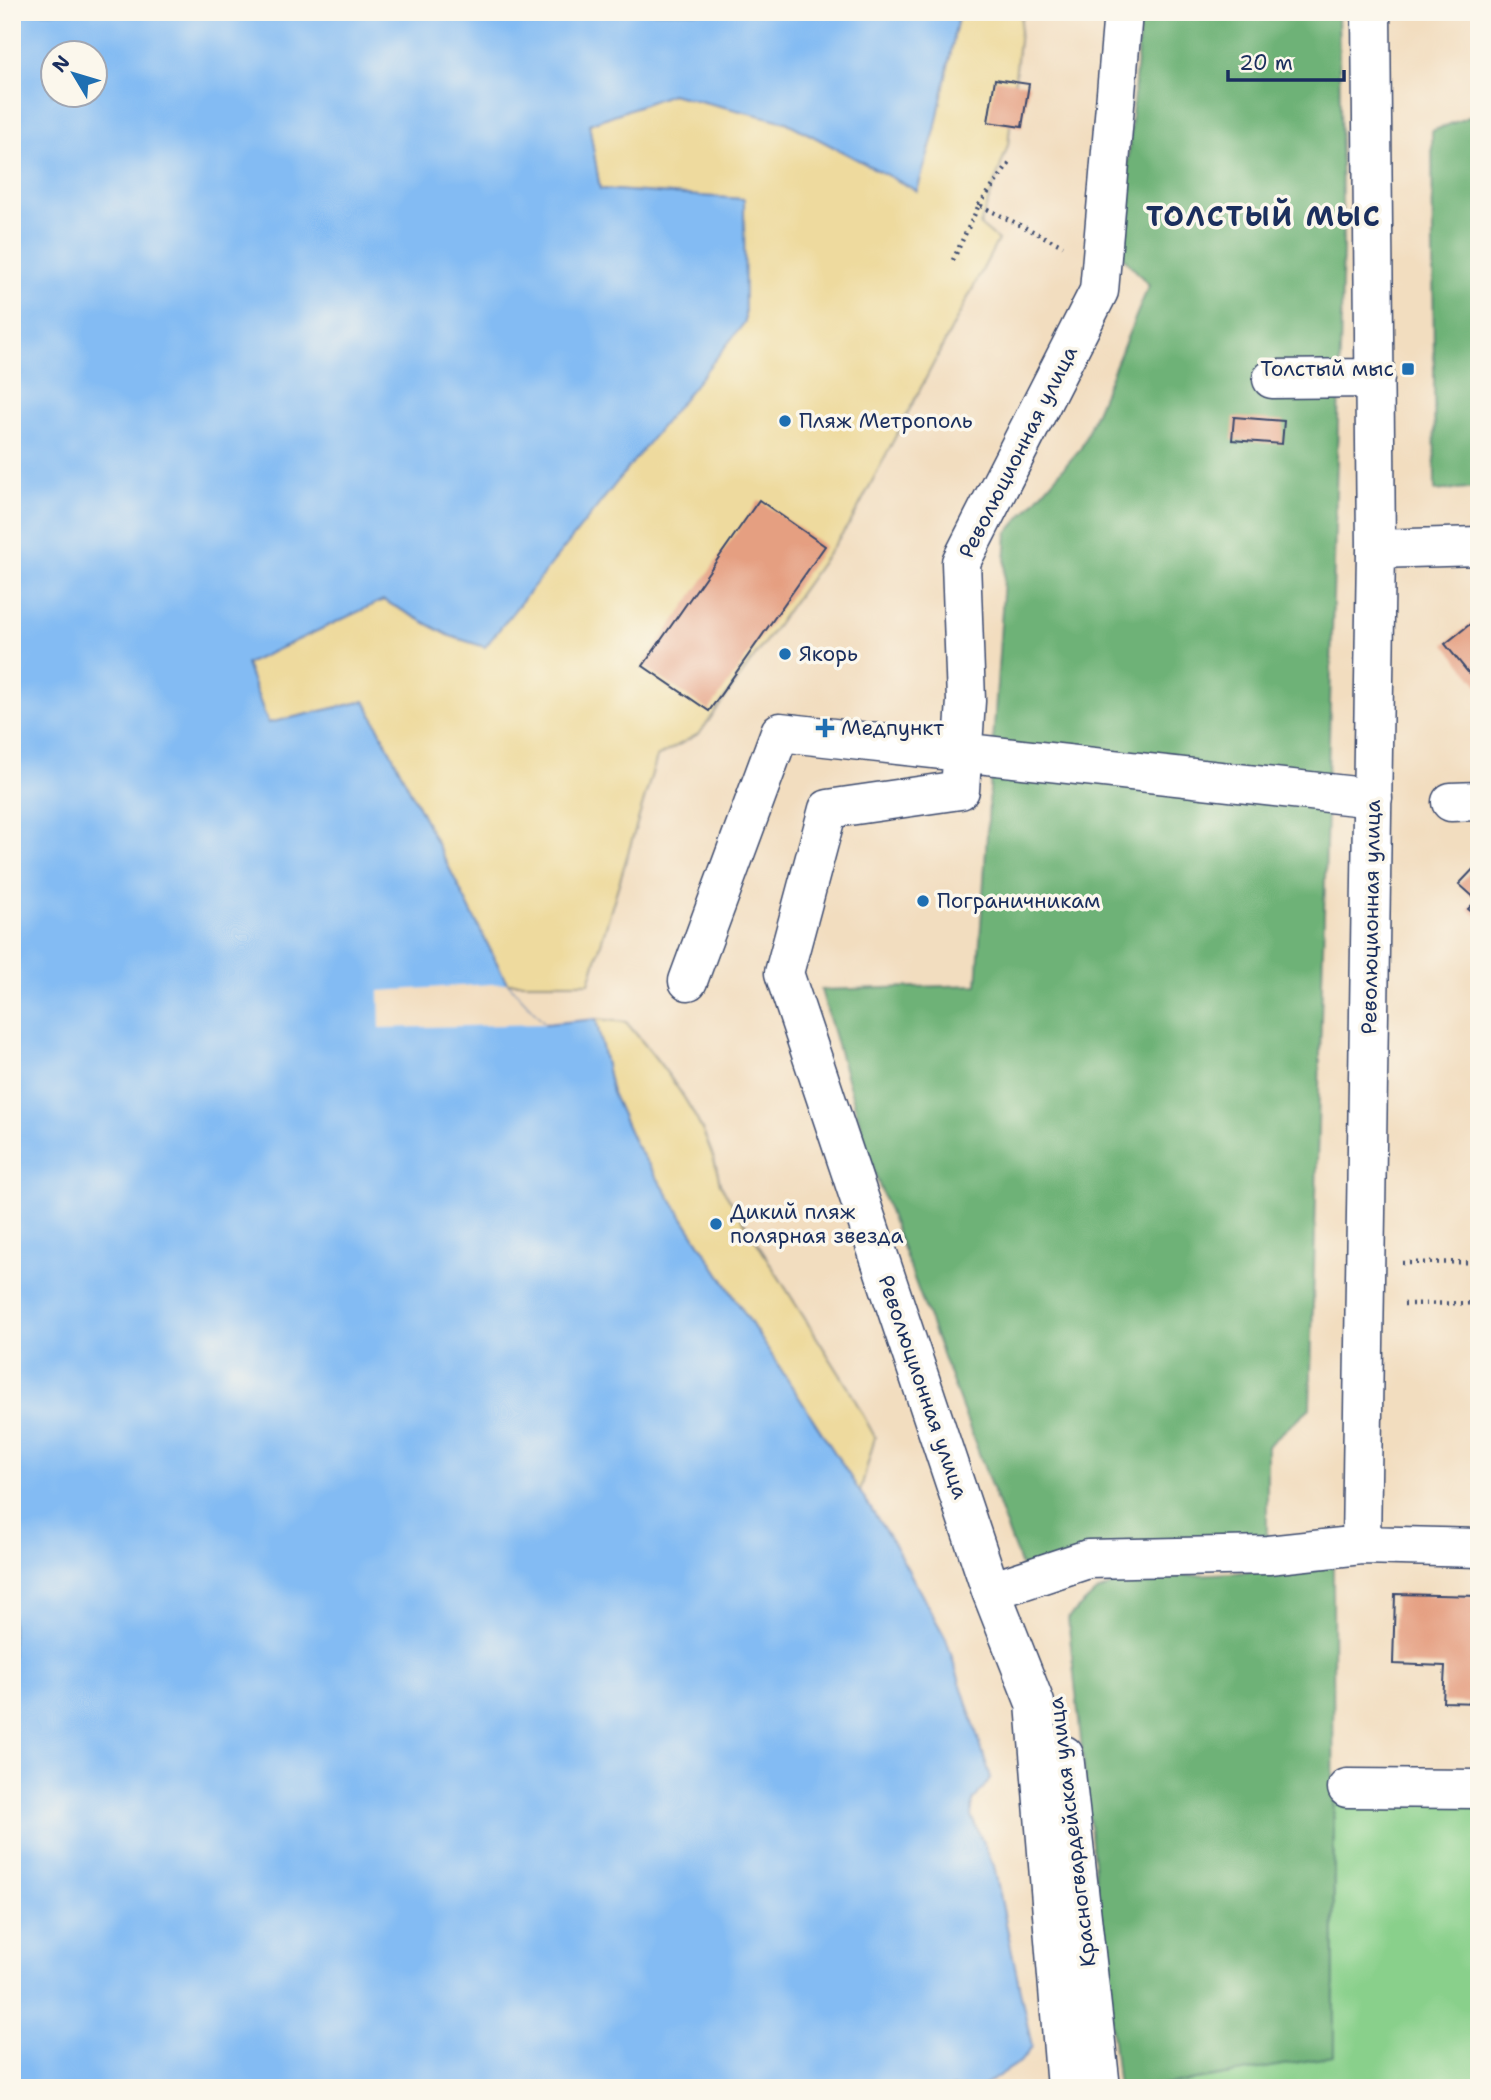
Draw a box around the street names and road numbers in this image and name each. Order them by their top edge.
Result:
street label: Революционная улица [952,341,1084,563]
street label: Революционная улица [1355,799,1387,1035]
street label: Революционная улица [872,1271,974,1503]
street label: Красногвардейская улица [1042,1696,1102,1968]

